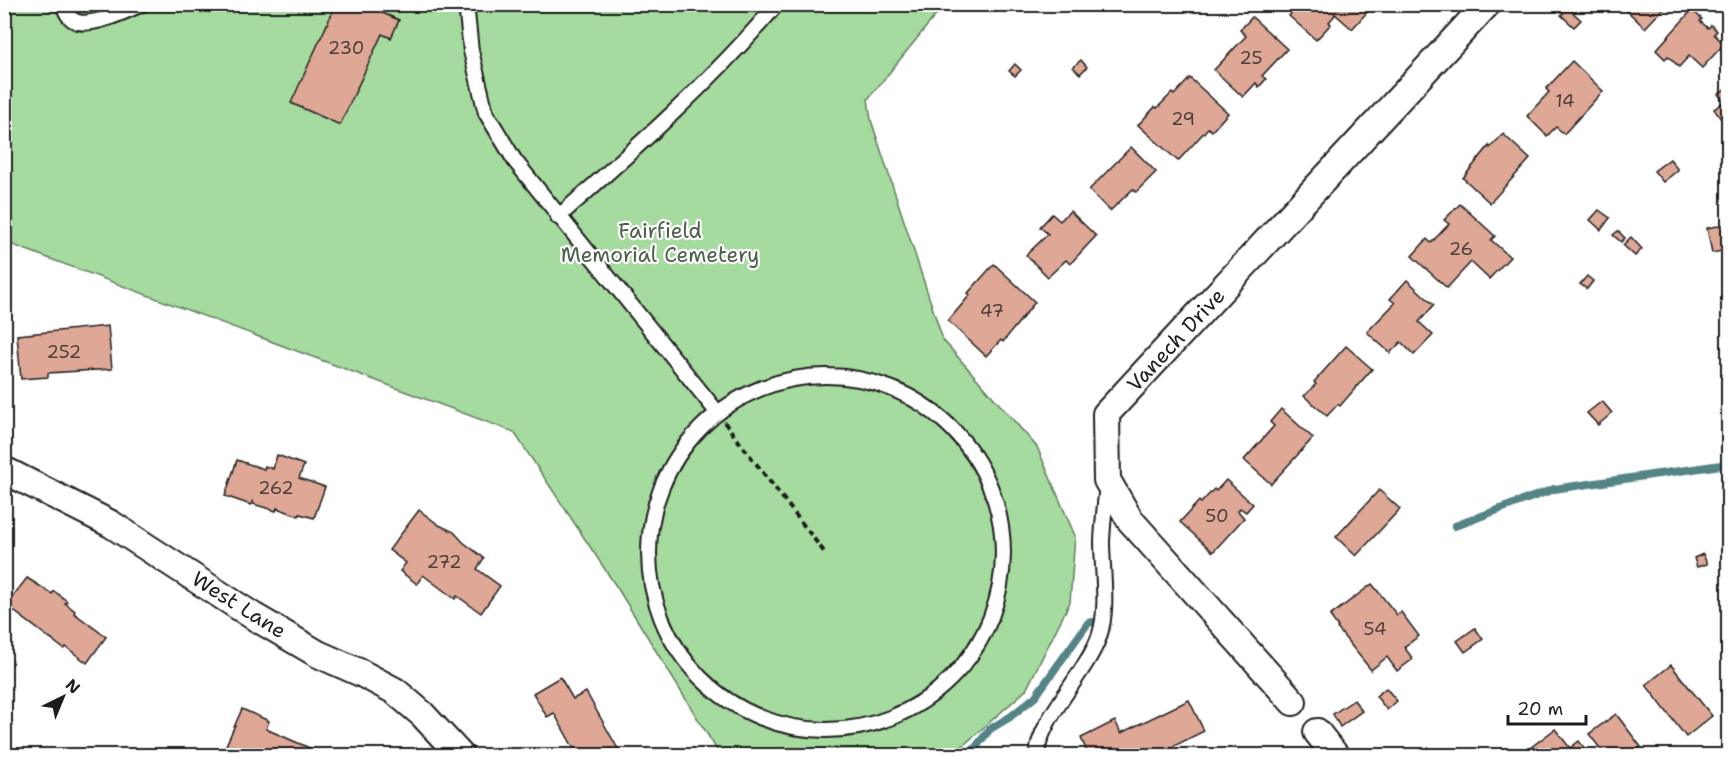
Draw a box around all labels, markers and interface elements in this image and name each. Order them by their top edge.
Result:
house number: 230 [328,36,364,60]
house number: 25 [1239,46,1263,70]
house number: 14 [1555,89,1575,113]
house number: 29 [1171,107,1195,131]
park label: Fairfield Memorial Cemetery [561,217,759,269]
house number: 26 [1449,237,1473,261]
street label: Vanech Drive [1121,282,1231,398]
house number: 47 [980,299,1004,323]
house number: 252 [47,340,81,364]
house number: 262 [258,476,294,500]
house number: 50 [1205,504,1229,528]
house number: 272 [426,550,462,574]
street label: West Lane [187,565,291,645]
house number: 54 [1363,617,1387,641]
north arrow [33,667,93,727]
text: N [61,674,85,698]
scale bar [1508,688,1586,726]
text: 20 m [1517,697,1563,721]

